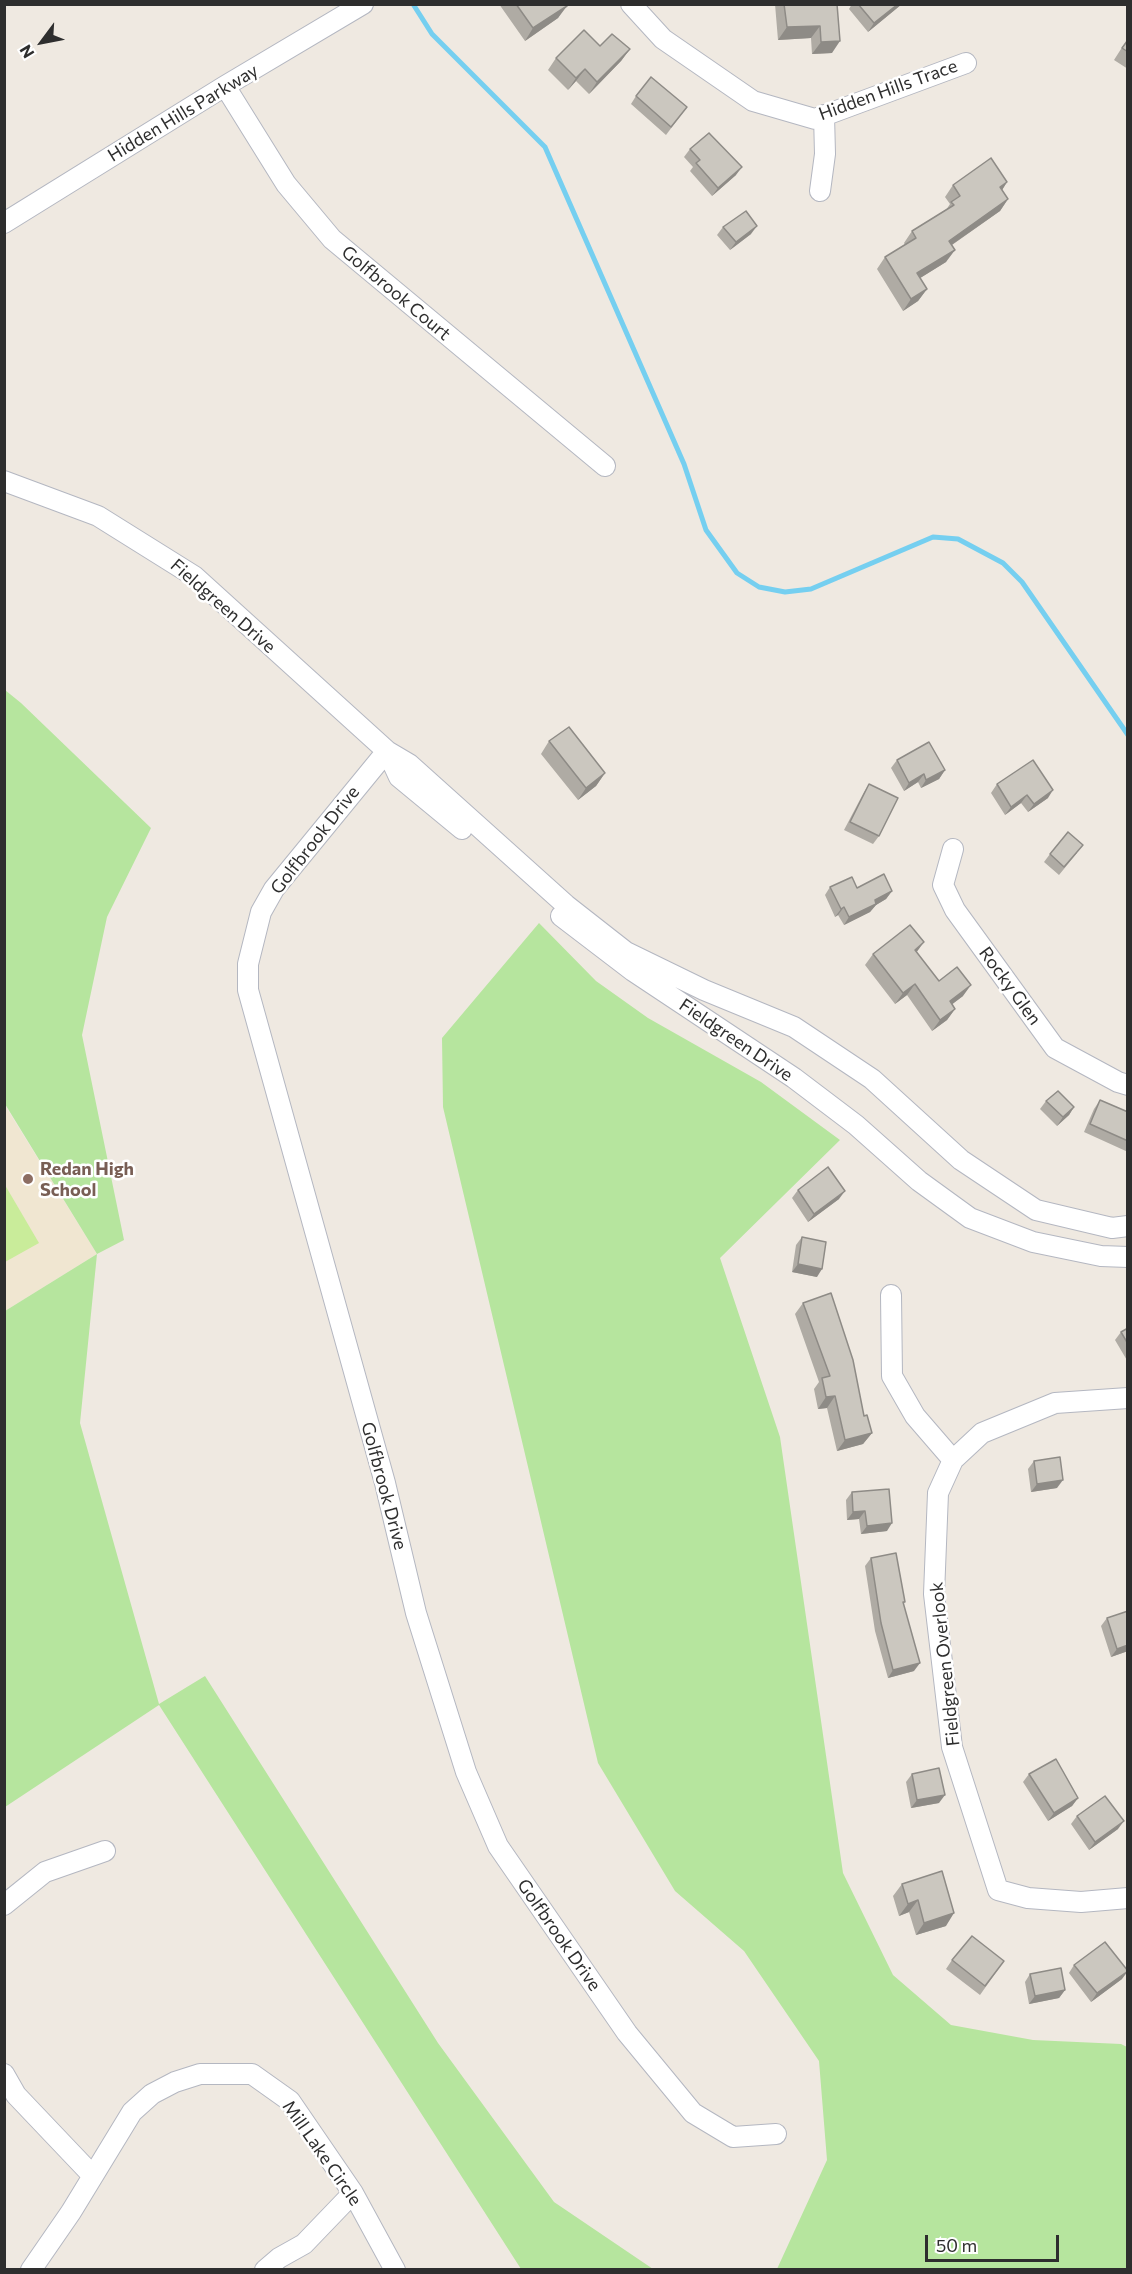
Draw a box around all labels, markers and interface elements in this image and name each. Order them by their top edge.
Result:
north arrow [12,12,72,72]
text: N [15,42,38,62]
street label: Hidden Hills Trace [816,55,960,125]
street label: Hidden Hills Parkway [104,60,262,166]
street label: Golfbrook Court [337,241,455,345]
street label: Fieldgreen Drive [166,554,280,658]
street label: Golfbrook Drive [266,782,364,898]
street label: Rocky Glen [974,943,1046,1029]
street label: Fieldgreen Drive [675,994,797,1086]
place label: Redan High School [40,1158,134,1200]
marker: Redan High School [21,1172,35,1186]
street label: Golfbrook Drive [357,1420,411,1552]
street label: Fieldgreen Overlook [926,1581,964,1747]
street label: Golfbrook Drive [512,1875,606,1995]
street label: Mill Lake Circle [278,2096,366,2210]
scale bar [928,2223,1062,2261]
text: 50 m [936,2234,977,2256]

